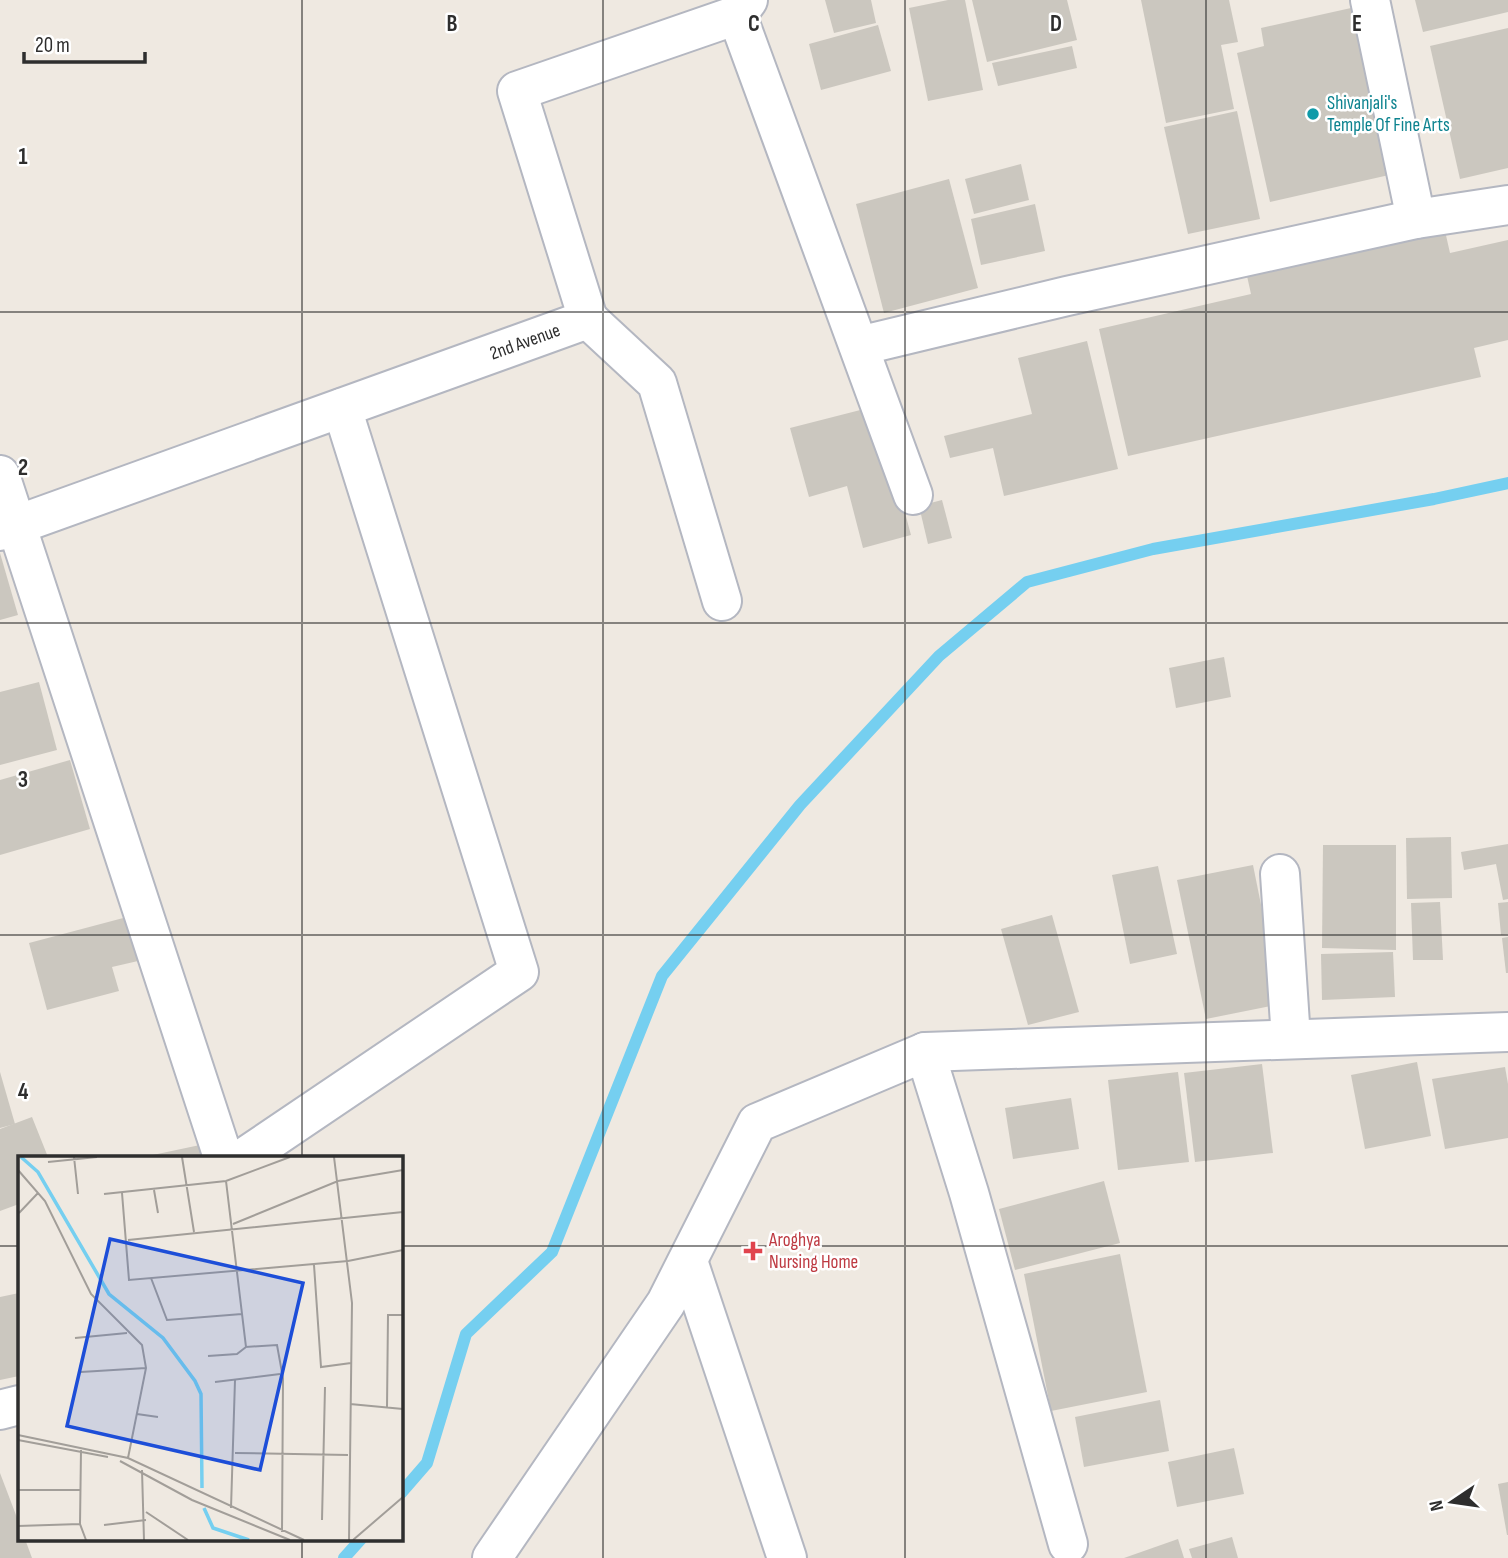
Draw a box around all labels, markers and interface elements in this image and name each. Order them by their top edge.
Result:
text: B [447,10,458,38]
text: C [748,10,760,38]
text: D [1050,10,1062,38]
text: E [1352,10,1362,38]
scale bar [24,21,145,65]
text: 20 m [35,33,70,58]
place label: Shivanjali's Temple Of Fine Arts [1327,92,1450,137]
marker: Shivanjali's Temple Of Fine Arts [1305,106,1321,122]
text: 1 [18,143,28,171]
street label: 2nd Avenue [486,318,563,365]
text: 2 [18,454,28,482]
text: 3 [18,766,28,794]
text: 4 [18,1078,29,1106]
inset map [18,1156,402,1540]
place label: Aroghya Nursing Home [768,1229,858,1274]
marker: Aroghya Nursing Home [743,1241,763,1261]
north arrow [1417,1467,1487,1537]
text: N [1425,1498,1449,1513]

